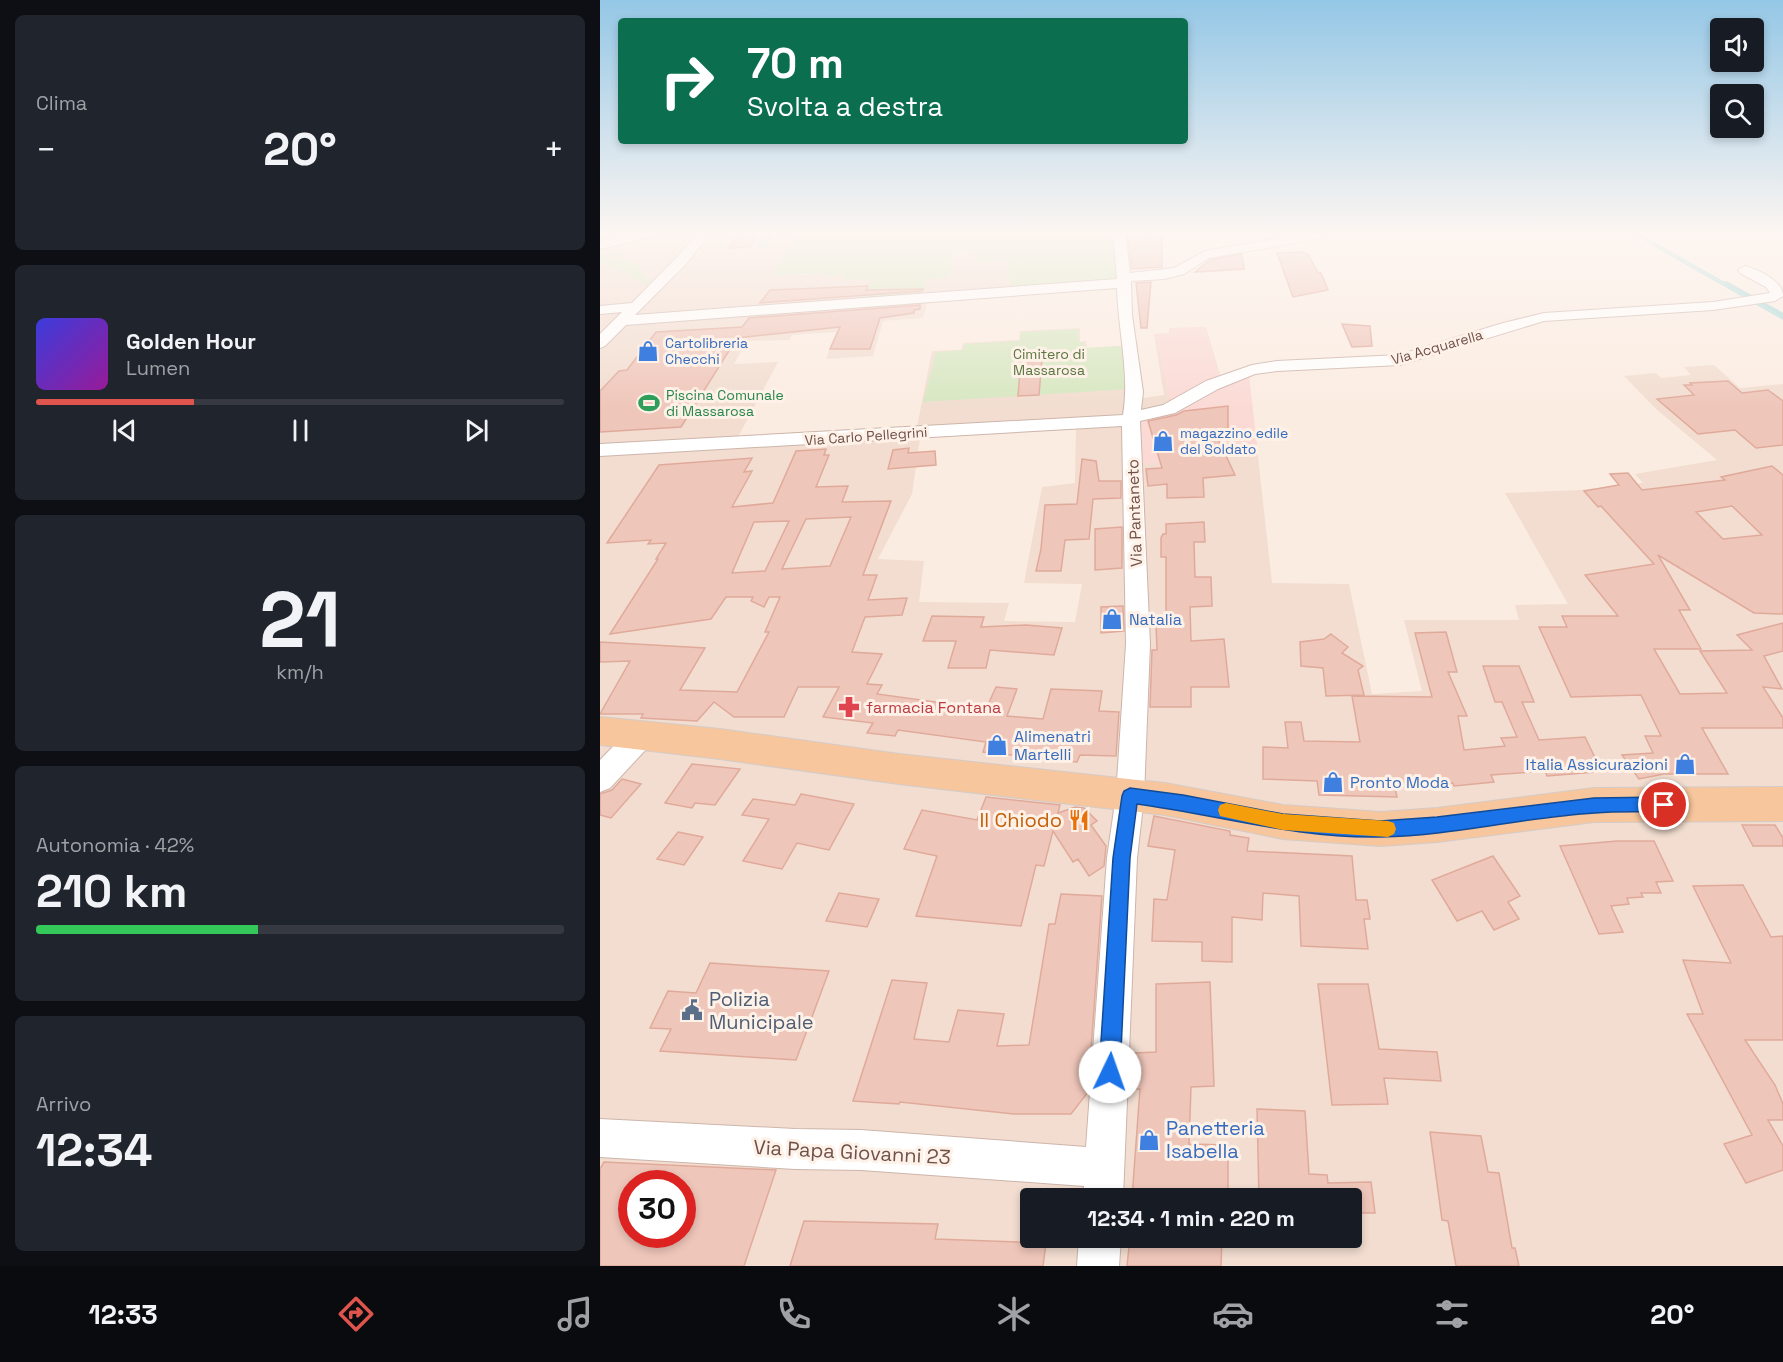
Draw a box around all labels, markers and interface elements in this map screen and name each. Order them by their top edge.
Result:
map controls [1710,18,1764,138]
button: sound [1710,18,1764,72]
text: 70 m [747,37,844,90]
icon: right [648,42,726,120]
button: search [1710,84,1764,138]
text: Svolta a destra [747,89,943,124]
text: Clima [36,90,87,116]
text: 20° [263,121,337,178]
text: − [36,129,56,171]
text: + [544,129,564,171]
street label: Via Acquarella [1389,325,1485,369]
text: Golden Hour [126,327,256,355]
place label: Cartolibreria Checchi [665,334,748,368]
shop icon: Cartolibreria Checchi [636,339,660,363]
park label: Cimitero di Massarosa [1013,345,1085,379]
text: Lumen [126,355,190,381]
place label: Piscina Comunale di Massarosa [666,386,784,420]
sports icon: Piscina Comunale di Massarosa [637,391,661,415]
icon: previous [108,414,141,447]
icon: pause [284,414,317,447]
icon: next [460,414,493,447]
street label: Via Carlo Pellegrini [804,423,928,449]
place label: magazzino edile del Soldato [1180,424,1288,458]
shop icon: magazzino edile del Soldato [1151,429,1175,453]
street label: Via Pantaneto [1122,459,1147,567]
text: 21 [259,570,341,670]
shop icon: Natalia [1100,607,1124,631]
place label: Natalia [1129,609,1182,630]
text: km/h [276,659,324,685]
pharmacy icon: farmacia Fontana [837,695,861,719]
place label: farmacia Fontana [866,697,1001,718]
place label: Alimenatri Martelli [1014,726,1091,765]
shop icon: Alimenatri Martelli [985,733,1009,757]
shop icon: Italia Assicurazioni [1673,752,1697,776]
place label: Italia Assicurazioni [1526,754,1668,775]
shop icon: Pronto Moda [1321,770,1345,794]
place label: Pronto Moda [1350,772,1449,793]
pin [1638,779,1689,830]
icon: arrive [1647,788,1680,821]
place label: Il Chiodo [979,807,1062,833]
restaurant icon: Il Chiodo [1067,808,1091,832]
text: Autonomia · 42% [36,832,194,858]
text: 210 km [36,863,187,920]
place label: Polizia Municipale [709,986,814,1035]
public building icon: Polizia Municipale [680,998,704,1022]
position arrow [1078,1040,1142,1104]
text: Arrivo [36,1091,91,1117]
place label: Panetteria Isabella [1166,1115,1265,1164]
text: 12:34 [36,1122,152,1179]
shop icon: Panetteria Isabella [1137,1128,1161,1152]
street label: Via Papa Giovanni 23 [753,1134,951,1170]
speed limit sign: 30 [618,1170,696,1248]
text: 12:34 · 1 min · 220 m [1087,1204,1295,1232]
icon: directions [335,1293,377,1335]
icon: music [554,1293,596,1335]
icon: phone [773,1293,815,1335]
icon: climate [993,1293,1035,1335]
icon: car [1212,1293,1254,1335]
icon: filters [1431,1293,1473,1335]
text: 12:33 [89,1297,158,1332]
text: 20° [1650,1297,1694,1332]

